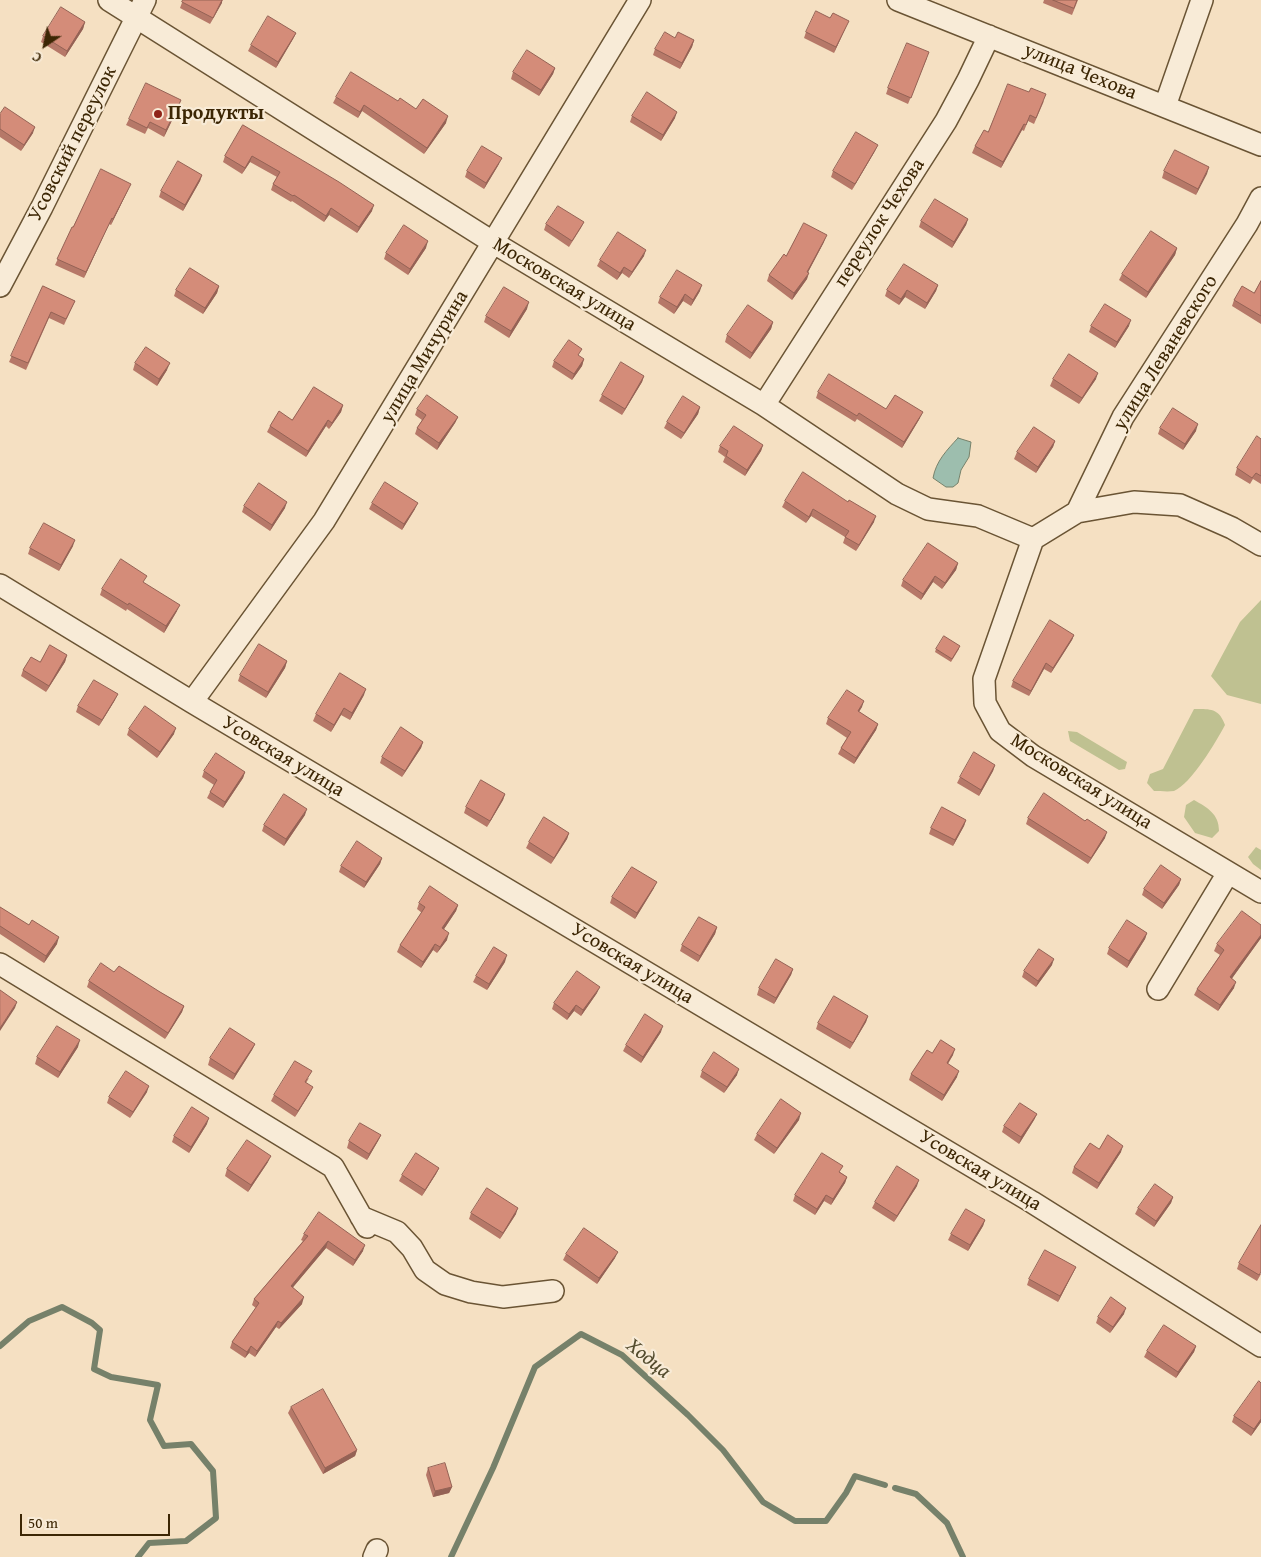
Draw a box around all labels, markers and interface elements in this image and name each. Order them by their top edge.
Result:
north arrow [20,20,70,70]
street label: улица Чехова [1020,38,1140,106]
text: С [28,47,45,68]
street label: Усовский переулок [23,62,123,226]
place label: Продукты [168,102,264,126]
marker: Продукты [152,108,164,120]
street label: переулок Чехова [830,154,930,292]
street label: Московская улица [488,233,640,337]
street label: улица Леваневского [1108,271,1224,435]
street label: улица Мичурина [376,286,474,428]
street label: Усовская улица [218,711,348,803]
street label: Московская улица [1006,729,1156,835]
street label: Усовская улица [567,918,697,1010]
street label: Усовская улица [915,1125,1045,1217]
water label: Ходца [620,1333,676,1385]
scale bar [22,1504,172,1536]
text: 50 m [28,1512,58,1533]

